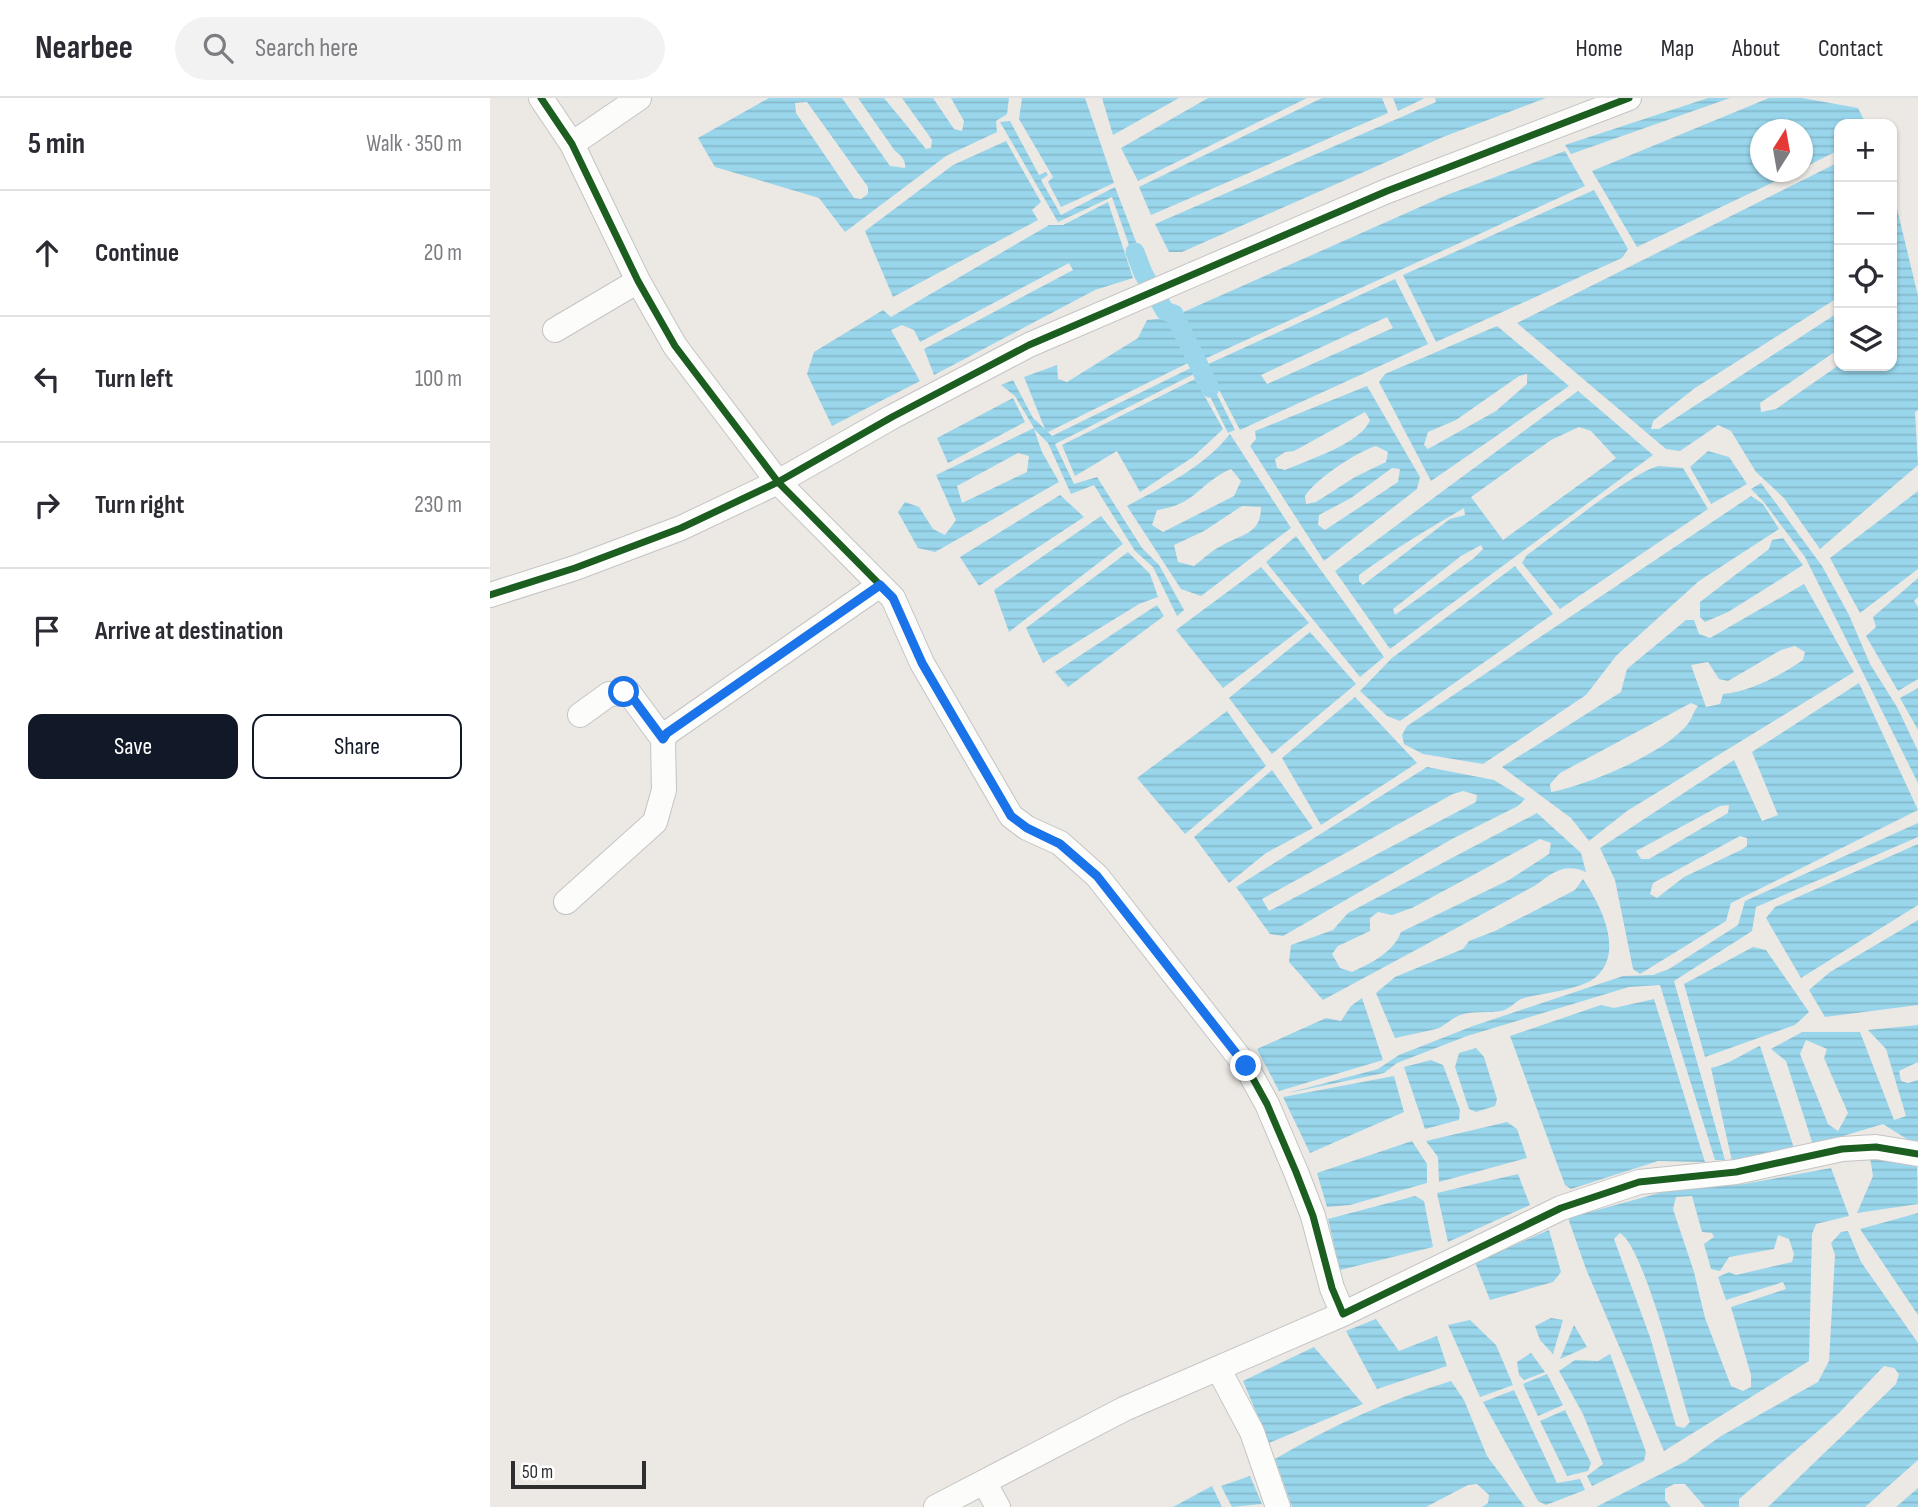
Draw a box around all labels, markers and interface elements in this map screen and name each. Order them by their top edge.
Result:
search box [175,17,665,80]
text: Nearbee [35,28,133,68]
icon: search [199,29,237,67]
text: Search here [255,33,358,64]
text: Home [1575,34,1623,63]
text: Map [1661,34,1694,63]
text: About [1732,34,1780,63]
text: Contact [1818,34,1883,63]
north arrow [1750,119,1813,182]
map controls [1834,119,1897,371]
button: + [1834,119,1897,182]
text: 5 min [28,126,85,162]
text: Walk · 350 m [366,130,462,158]
button: − [1834,182,1897,245]
icon: ahead [28,234,66,272]
text: Continue [95,238,179,269]
text: 20 m [424,239,462,267]
button: locate [1834,245,1897,308]
button: layers [1834,308,1897,371]
icon: left [28,360,66,398]
text: Turn left [95,364,173,395]
text: 100 m [415,365,462,393]
icon: right [28,486,66,524]
text: Turn right [95,490,184,521]
text: 230 m [414,491,462,519]
icon: arrive [28,612,66,650]
text: Arrive at destination [95,616,283,647]
route start [608,676,639,707]
button: Save [28,714,238,779]
button: Share [252,714,462,779]
route end [1230,1050,1261,1081]
scale bar [511,1458,646,1490]
text: 50 m [522,1461,553,1484]

